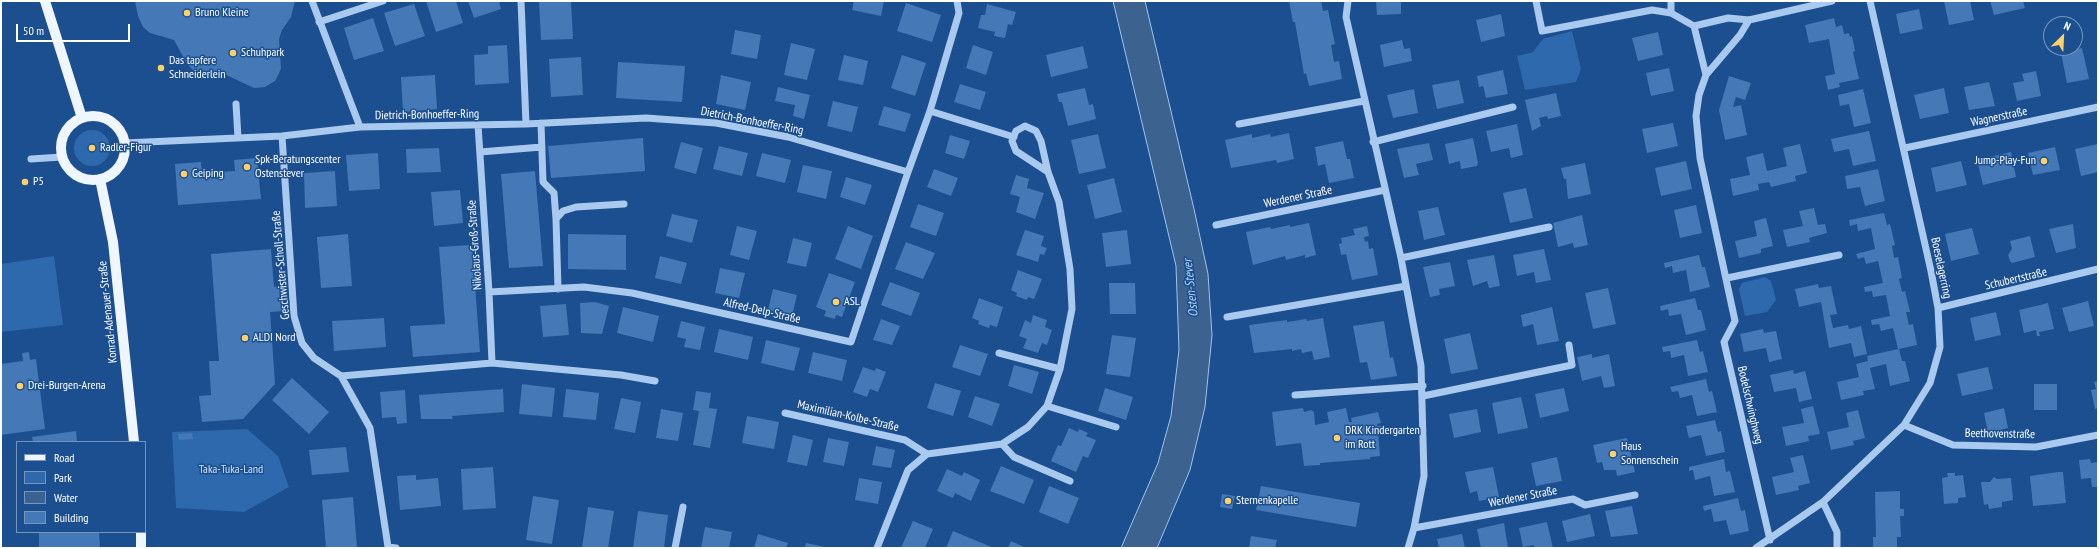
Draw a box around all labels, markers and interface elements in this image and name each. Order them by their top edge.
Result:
place label: Bruno Kleine [195,6,249,20]
marker: Bruno Kleine [182,8,192,18]
scale bar [18,16,132,42]
north arrow [2043,16,2083,56]
text: N [2062,18,2073,34]
text: 50 m [23,23,44,38]
place label: Schuhpark [241,46,284,60]
marker: Schuhpark [228,48,238,58]
place label: Das tapfere Schneiderlein [169,54,226,82]
marker: Das tapfere Schneiderlein [156,63,166,73]
street label: Dietrich-Bonhoeffer-Ring [699,104,805,138]
street label: Wagnerstraße [1969,104,2029,130]
street label: Dietrich-Bonhoeffer-Ring [375,107,479,123]
place label: Radler-Figur [100,141,152,155]
marker: Radler-Figur [87,143,97,153]
place label: Spk-Beratungscenter Ostenstever [255,153,341,181]
place label: Jump-Play-Fun [1975,154,2036,168]
marker: Jump-Play-Fun [2039,156,2049,166]
marker: Spk-Beratungscenter Ostenstever [242,162,252,172]
place label: Geiping [192,167,224,181]
marker: Geiping [179,169,189,179]
place label: P5 [33,175,44,189]
marker: P5 [20,177,30,187]
street label: Werdener Straße [1263,183,1333,211]
street label: Nikolaus-Groß-Straße [465,200,485,290]
street label: Geschwister-Scholl-Straße [269,210,293,320]
street label: Boeselagerring [1927,236,1955,300]
water label: Osten-Stever [1180,258,1202,318]
street label: Konrad-Adenauer-Straße [95,260,121,364]
street label: Schubertstraße [1984,265,2048,293]
street label: Alfred-Delp-Straße [722,295,802,327]
place label: ASL [844,295,860,309]
marker: ASL [831,297,841,307]
place label: ALDI Nord [253,331,295,345]
marker: ALDI Nord [240,333,250,343]
street label: Bodelschwinghweg [1734,364,1766,446]
place label: Drei-Burgen-Arena [28,379,106,393]
marker: Drei-Burgen-Arena [15,381,25,391]
street label: Maximilian-Kolbe-Straße [796,397,900,435]
place label: DRK Kindergarten im Rott [1345,424,1420,452]
street label: Beethovenstraße [1965,426,2035,442]
marker: DRK Kindergarten im Rott [1332,433,1342,443]
place label: Haus Sonnenschein [1621,440,1679,468]
legend [16,441,146,533]
marker: Haus Sonnenschein [1608,449,1618,459]
text: Road [54,450,74,465]
park label: Taka-Tuka-Land [199,463,263,477]
text: Park [54,470,72,485]
street label: Werdener Straße [1488,483,1558,511]
text: Water [54,490,78,505]
place label: Sternenkapelle [1236,494,1298,508]
marker: Sternenkapelle [1223,496,1233,506]
text: Building [54,510,89,525]

